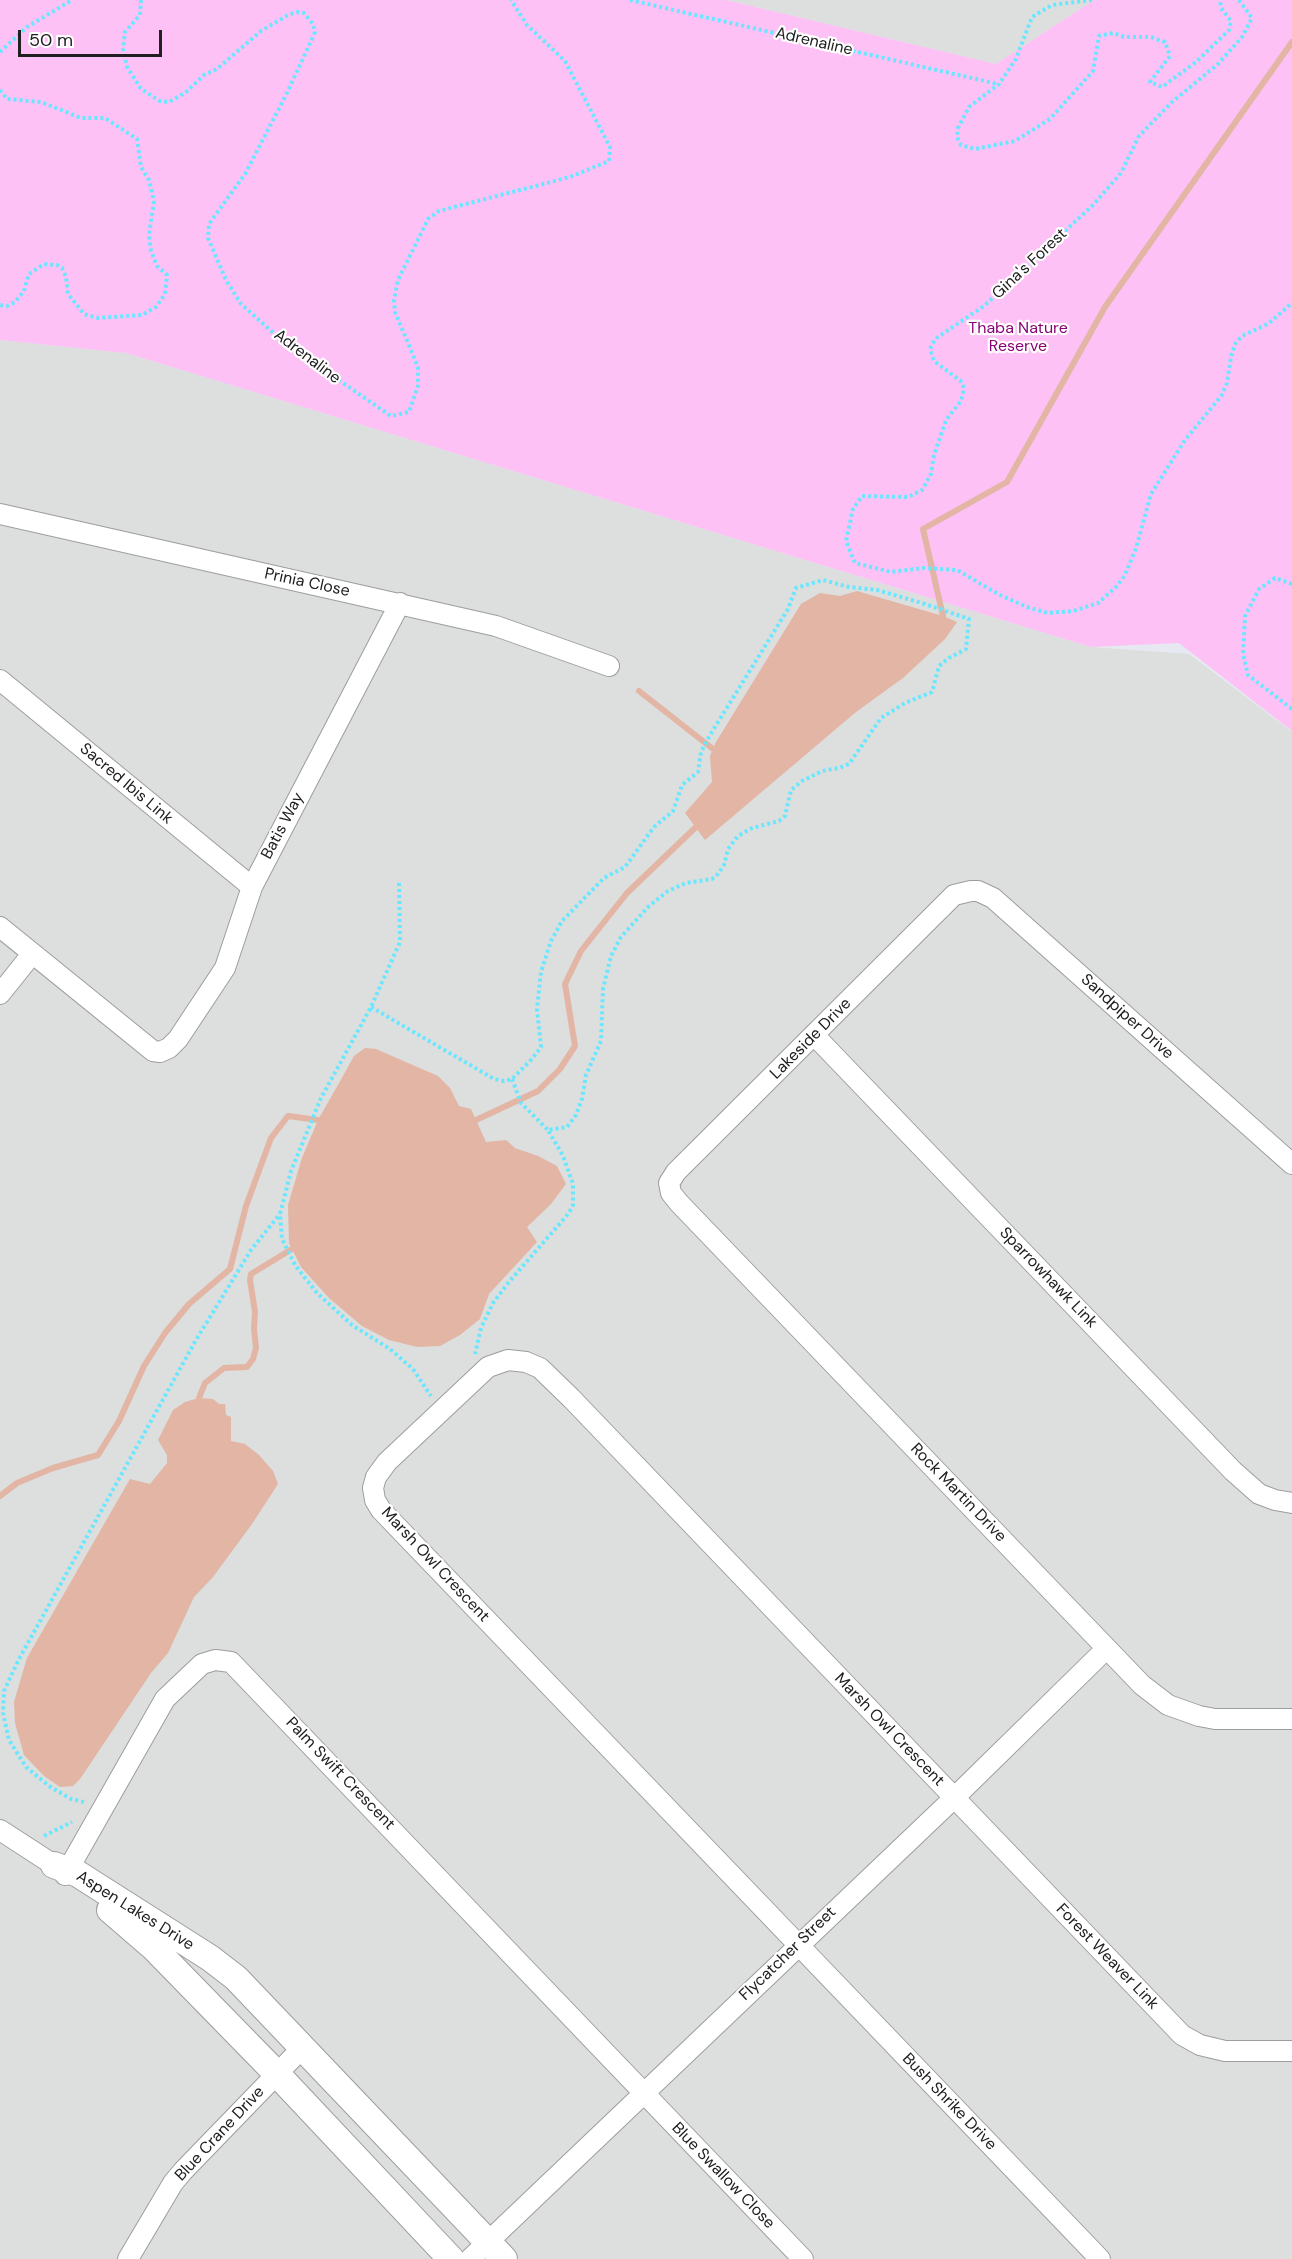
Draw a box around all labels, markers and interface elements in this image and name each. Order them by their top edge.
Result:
scale bar [21,18,165,56]
street label: Adrenaline [774,24,854,60]
text: 50 m [29,28,73,52]
street label: Gina's Forest [989,225,1071,303]
park label: Thaba Nature Reserve [968,319,1068,357]
street label: Adrenaline [270,326,344,388]
street label: Prinia Close [263,565,351,601]
street label: Sacred Ibis Link [76,740,176,828]
street label: Batis Way [257,789,309,863]
street label: Sandpiper Drive [1077,970,1177,1064]
street label: Lakeside Drive [766,994,856,1084]
street label: Sparrowhawk Link [995,1224,1101,1332]
street label: Rock Martin Drive [906,1440,1010,1546]
street label: Marsh Owl Crescent [377,1504,493,1626]
street label: Marsh Owl Crescent [830,1669,948,1791]
street label: Palm Swift Crescent [281,1714,399,1834]
street label: Aspen Lakes Drive [73,1867,197,1955]
street label: Forest Weaver Link [1052,1900,1162,2014]
street label: Flycatcher Street [736,1903,840,2005]
street label: Bush Shrike Drive [898,2050,1000,2154]
street label: Blue Crane Drive [171,2083,269,2185]
street label: Blue Swallow Close [667,2119,779,2233]

